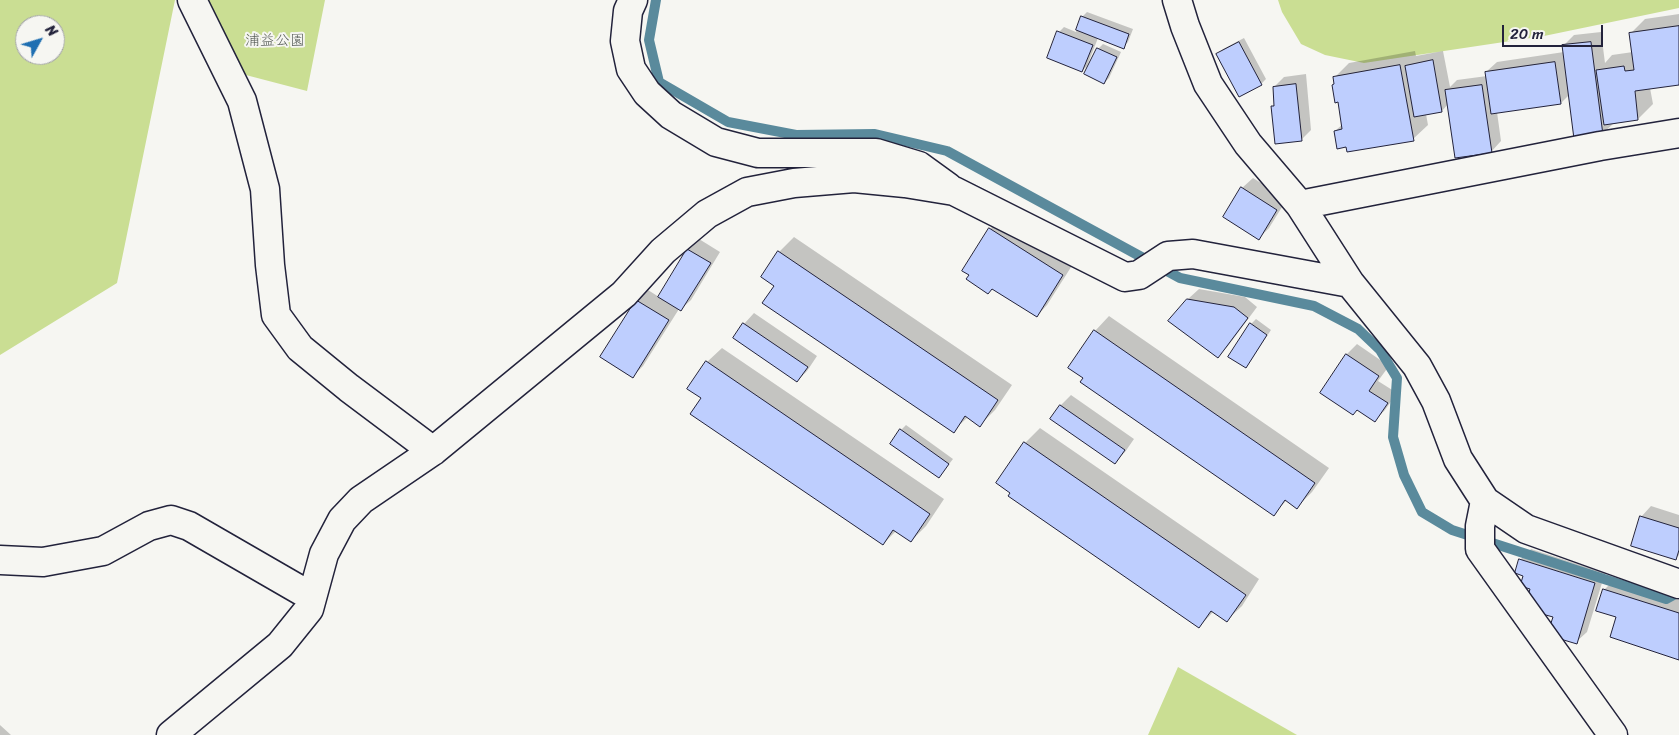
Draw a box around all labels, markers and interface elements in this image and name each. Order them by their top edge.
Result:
north arrow [15,15,65,65]
scale bar [1504,15,1605,47]
text: N [38,19,64,43]
text: 20 m [1510,21,1544,47]
park label: 浦益公園 [245,32,305,50]

